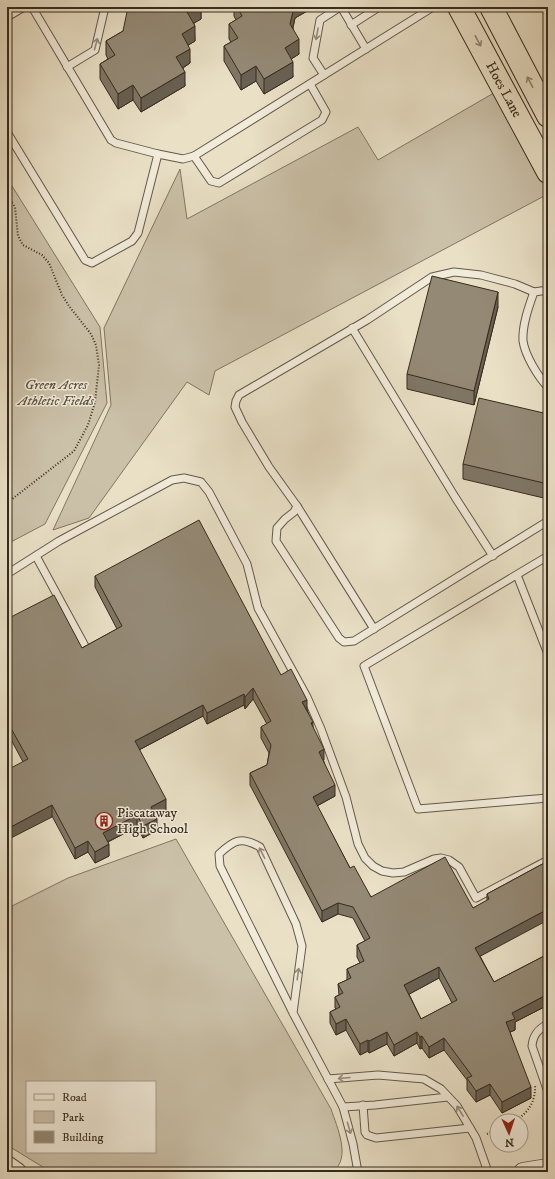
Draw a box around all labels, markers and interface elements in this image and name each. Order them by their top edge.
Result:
one-way arrow [313,28,321,41]
one-way arrow [474,35,482,47]
one-way arrow [93,38,100,51]
street label: Hoes Lane [481,59,526,121]
one-way arrow [526,76,533,88]
park label: Green Acres Athletic Fields [16,376,95,410]
place label: Piscataway High School [117,804,189,838]
building icon: Piscataway High School [94,811,114,831]
one-way arrow [258,847,266,859]
one-way arrow [294,968,302,981]
one-way arrow [338,1075,351,1082]
legend [26,1081,156,1153]
text: Road [62,1090,87,1105]
one-way arrow [456,1106,464,1117]
text: Park [62,1110,84,1125]
north arrow [489,1113,529,1153]
one-way arrow [346,1121,353,1134]
text: Building [62,1130,103,1145]
text: N [505,1135,514,1149]

